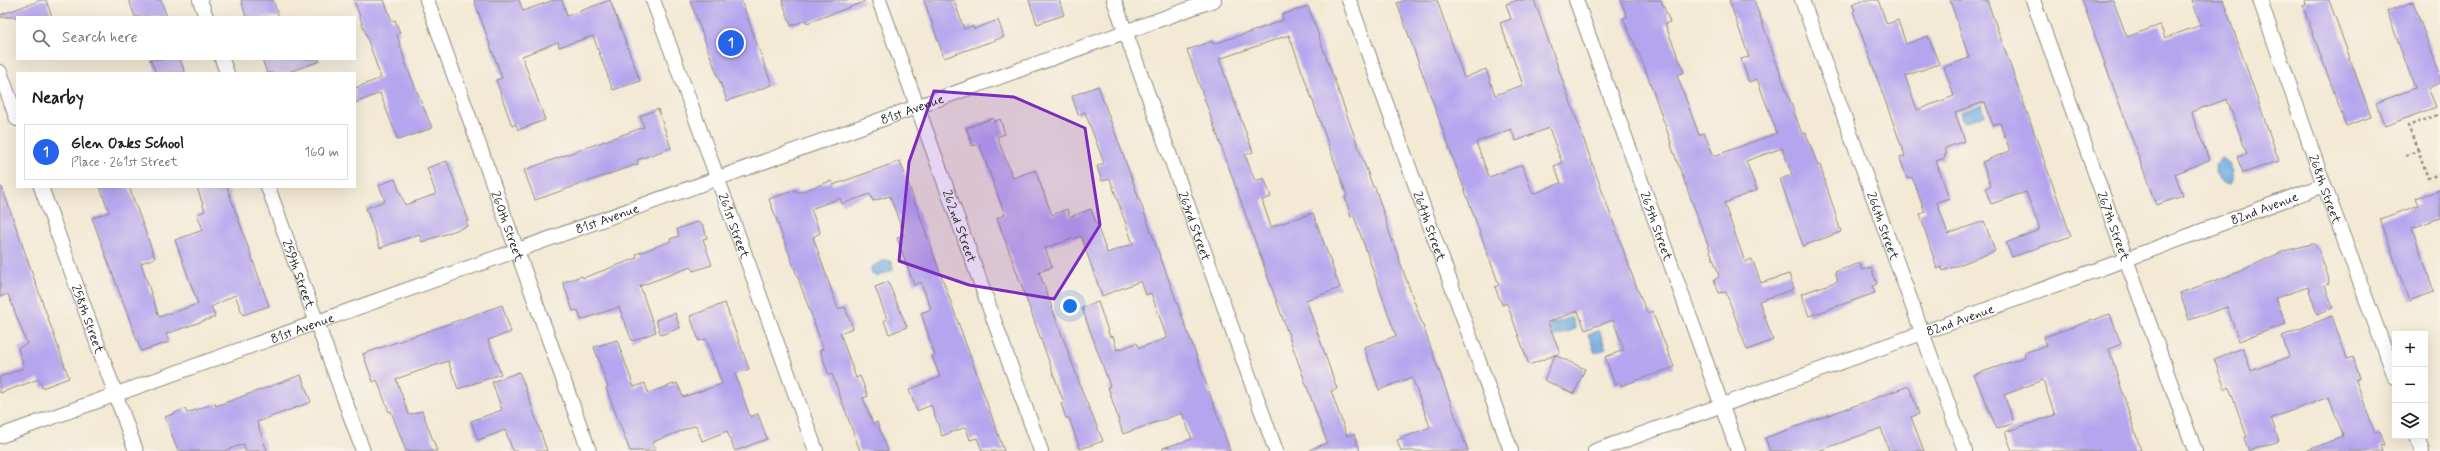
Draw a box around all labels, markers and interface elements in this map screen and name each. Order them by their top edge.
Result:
search box [16,16,356,60]
icon: search [30,27,52,49]
text: Search here [62,28,138,48]
pin: 1 [718,28,744,58]
text: Nearby [32,87,84,109]
street label: 81st Avenue [878,91,947,129]
text: Glen Oaks School [71,134,184,154]
text: 1 [43,144,49,161]
text: 160 m [304,144,339,161]
street label: 268th Street [2304,153,2345,227]
text: Place · 261st Street [71,154,178,171]
street label: 262nd Street [938,188,980,265]
street label: 260th Street [486,189,527,264]
street label: 264th Street [1408,189,1449,264]
street label: 265th Street [1635,189,1676,264]
street label: 267th Street [2092,189,2133,264]
street label: 82nd Avenue [2228,189,2301,229]
street label: 263rd Street [1174,190,1214,263]
street label: 266th Street [1862,190,1902,263]
street label: 261st Street [714,191,753,262]
street label: 81st Avenue [574,200,642,239]
street label: 259th Street [278,237,318,311]
street label: 258th Street [67,282,107,356]
your location [1060,296,1080,316]
street label: 82nd Avenue [1924,301,1997,341]
street label: 81st Avenue [269,310,337,348]
map controls [2392,331,2428,439]
button: + [2392,331,2428,367]
button: − [2392,367,2428,403]
button: layers [2392,403,2428,439]

